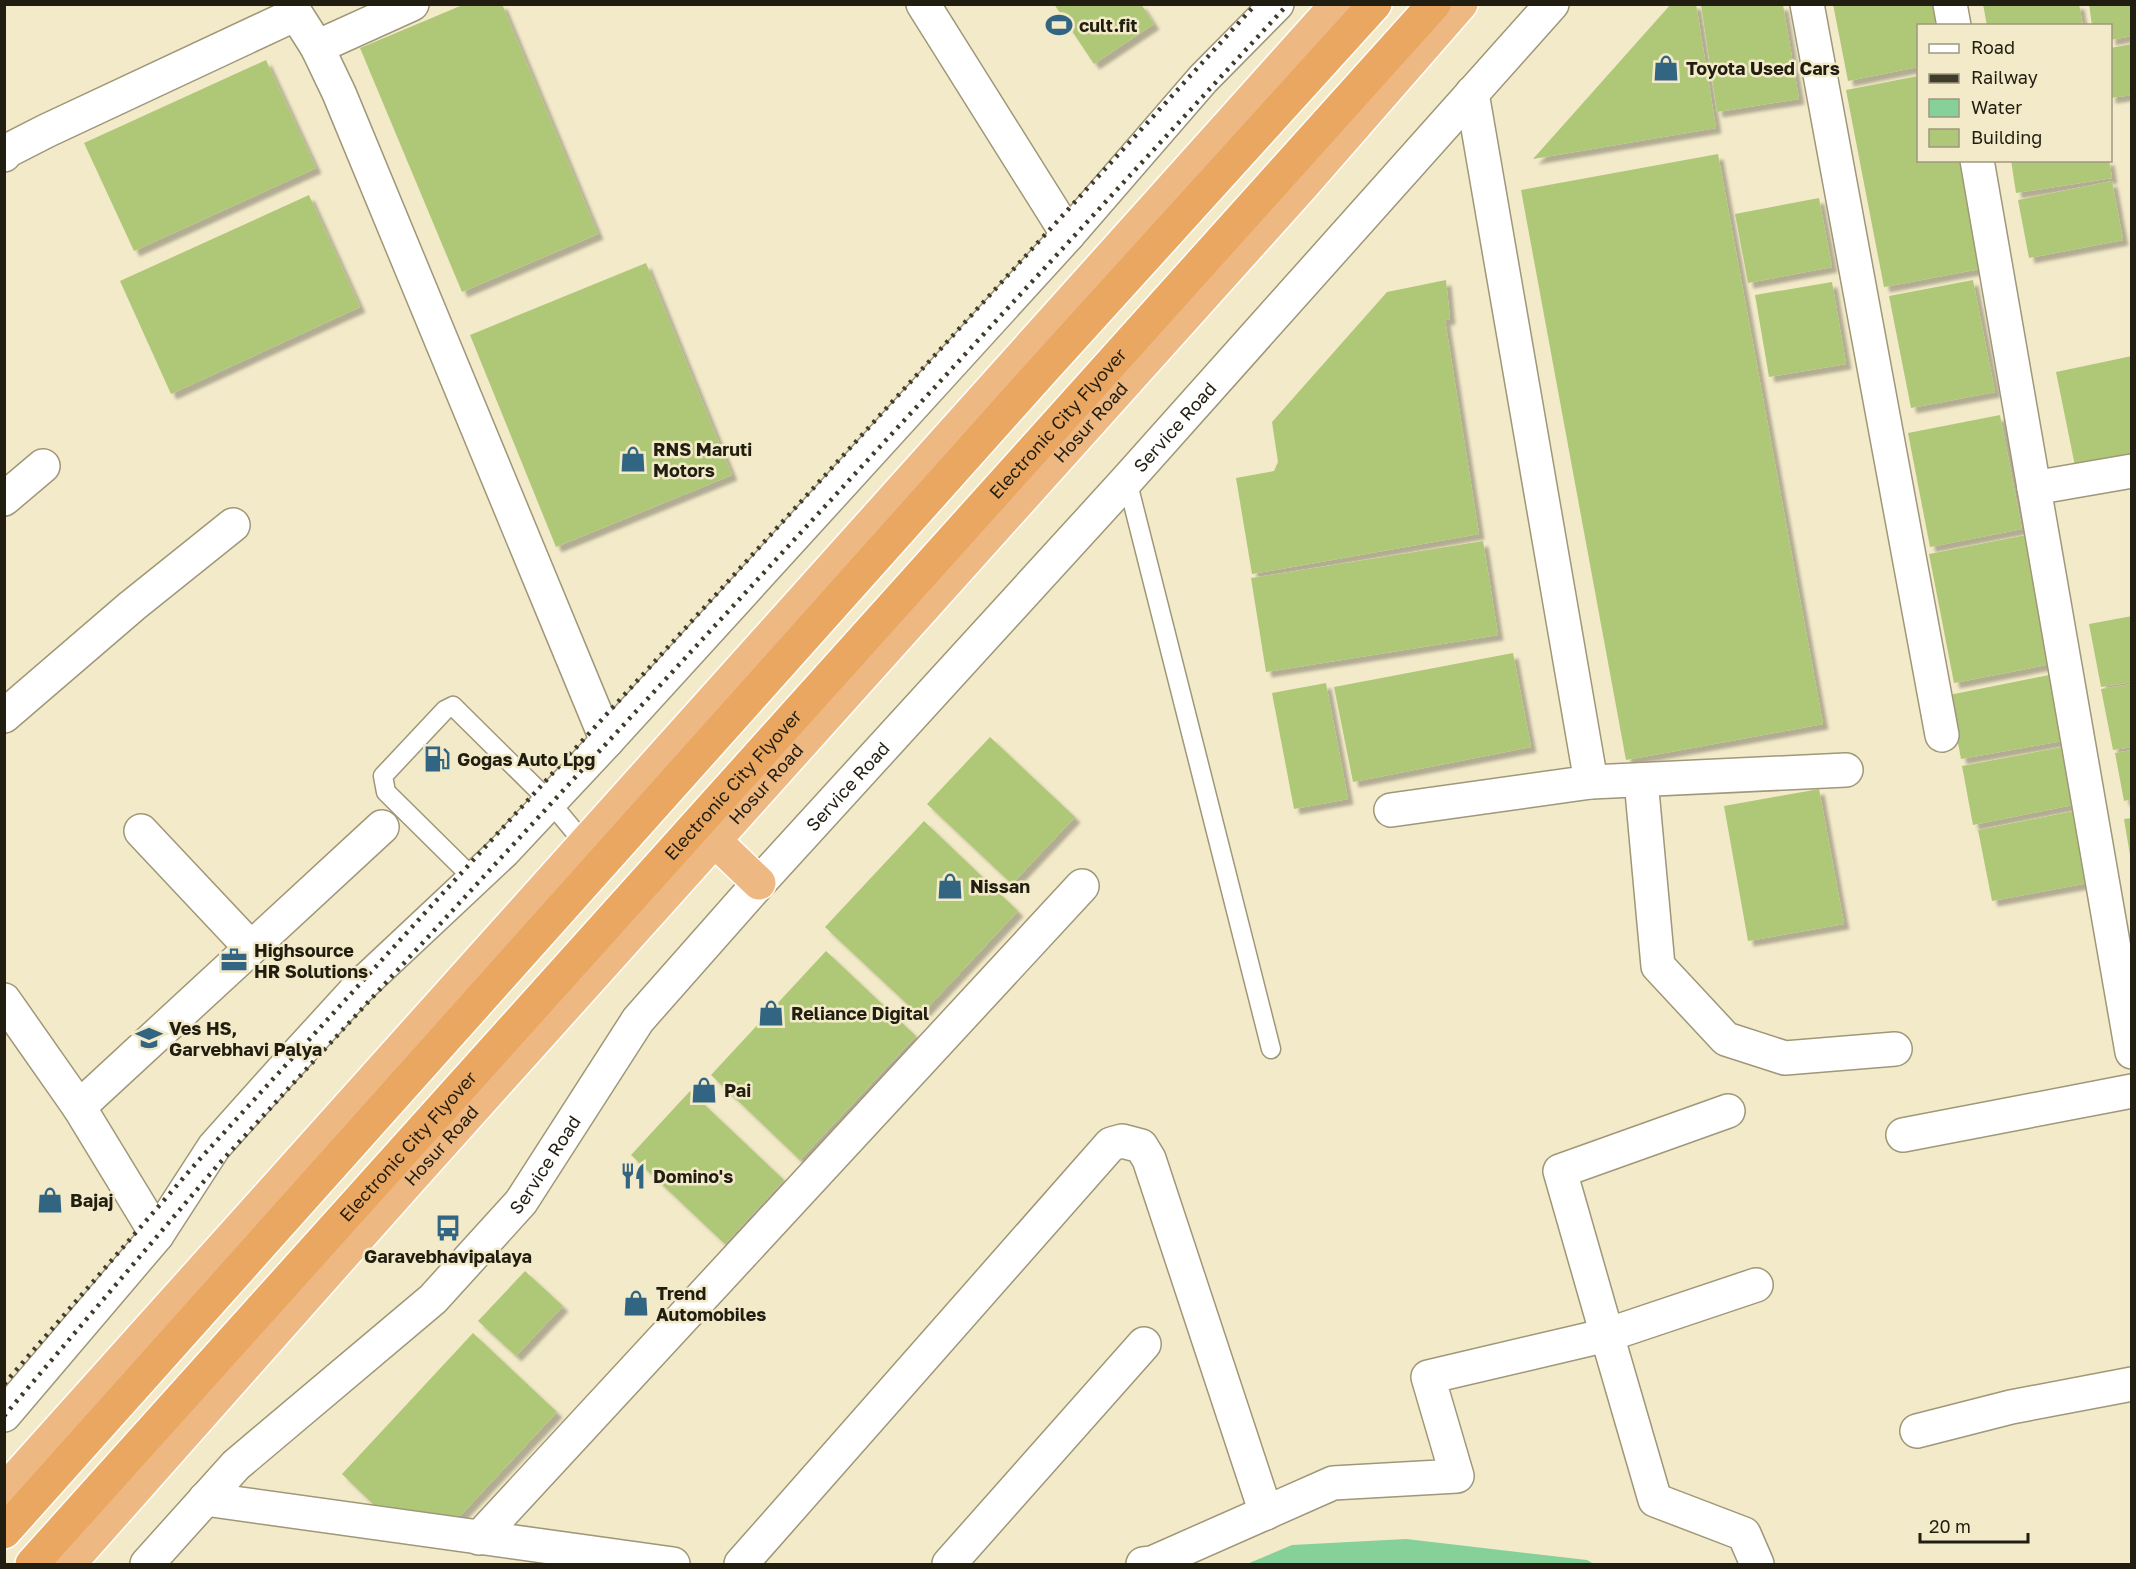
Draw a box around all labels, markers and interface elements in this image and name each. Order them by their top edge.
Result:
sports icon: cult.fit [1044,10,1074,40]
place label: cult.fit [1079,14,1138,36]
legend [1917,24,2112,162]
text: Road [1971,36,2015,58]
shop icon: Toyota Used Cars [1651,53,1681,83]
place label: Toyota Used Cars [1686,57,1840,79]
text: Railway [1971,66,2038,88]
text: Water [1971,96,2022,118]
text: Building [1971,126,2042,148]
street label: Electronic City Flyover [984,343,1131,503]
street label: Hosur Road [1048,377,1132,467]
street label: Service Road [1129,377,1221,476]
place label: RNS Maruti Motors [653,438,752,481]
shop icon: RNS Maruti Motors [618,444,648,474]
street label: Electronic City Flyover [659,705,806,864]
street label: Service Road [801,737,894,835]
street label: Hosur Road [724,739,807,828]
fuel station icon: Gogas Auto Lpg [422,744,452,774]
place label: Gogas Auto Lpg [457,748,595,770]
shop icon: Nissan [935,871,965,901]
place label: Nissan [970,875,1030,897]
place label: Highsource HR Solutions [254,939,368,982]
office icon: Highsource HR Solutions [219,945,249,975]
shop icon: Reliance Digital [756,998,786,1028]
place label: Reliance Digital [791,1002,929,1024]
place label: Ves HS, Garvebhavi Palya [169,1017,322,1060]
school or university icon: Ves HS, Garvebhavi Palya [134,1023,164,1053]
street label: Electronic City Flyover [334,1066,481,1226]
shop icon: Pai [689,1075,719,1105]
place label: Pai [724,1079,751,1101]
street label: Hosur Road [399,1100,483,1190]
street label: Service Road [505,1111,585,1219]
restaurant icon: Domino's [618,1161,648,1191]
place label: Domino's [653,1165,733,1187]
shop icon: Bajaj [35,1185,65,1215]
place label: Bajaj [70,1189,114,1211]
bus stop icon: Garavebhavipalaya [433,1213,463,1243]
place label: Garavebhavipalaya [364,1245,532,1267]
place label: Trend Automobiles [656,1282,766,1325]
shop icon: Trend Automobiles [621,1288,651,1318]
scale bar [1920,1506,2028,1544]
text: 20 m [1929,1515,1971,1537]

